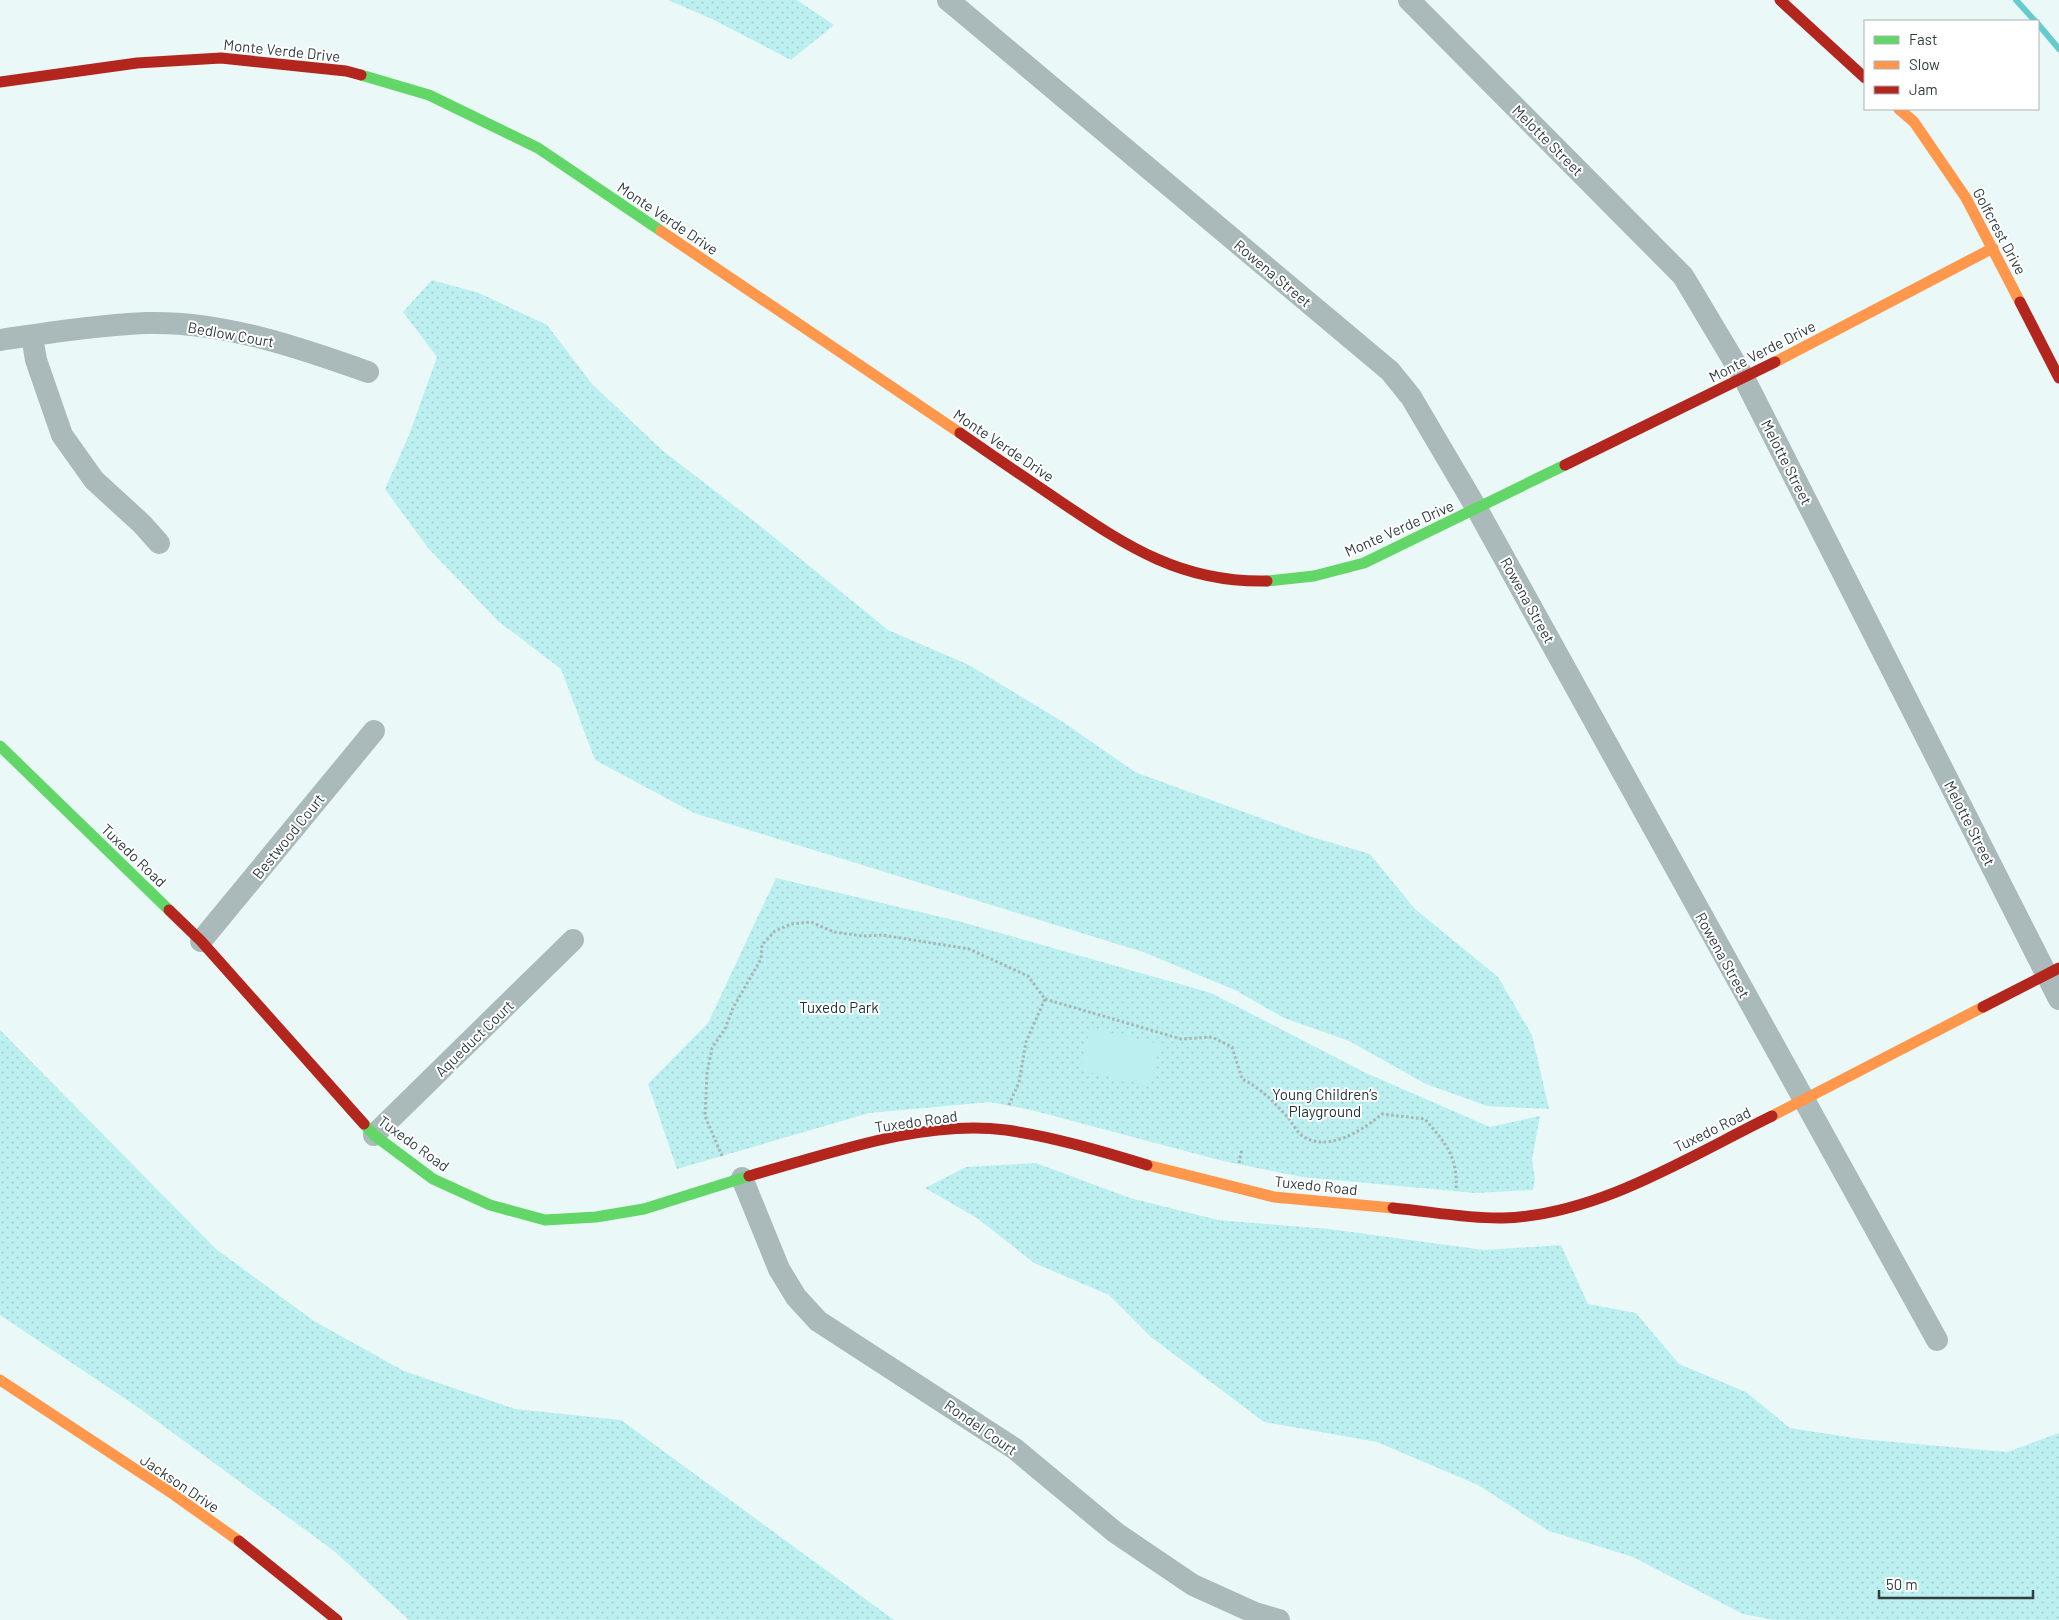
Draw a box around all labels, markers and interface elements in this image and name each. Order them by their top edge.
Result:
legend [1864,20,2039,110]
text: Fast [1909,30,1937,48]
street label: Monte Verde Drive [223,35,341,65]
text: Slow [1909,55,1940,73]
text: Jam [1909,80,1938,98]
street label: Melotte Street [1509,101,1587,179]
street label: Monte Verde Drive [614,178,722,258]
street label: Golfcrest Drive [1970,185,2030,277]
street label: Rowena Street [1231,235,1315,311]
street label: Monte Verde Drive [1706,316,1818,386]
street label: Bedlow Court [187,318,275,350]
street label: Monte Verde Drive [950,405,1058,485]
street label: Melotte Street [1758,417,1816,507]
street label: Monte Verde Drive [1342,496,1456,560]
street label: Rowena Street [1497,554,1559,646]
street label: Melotte Street [1941,778,1999,868]
street label: Bestwood Court [248,790,328,882]
street label: Tuxedo Road [98,820,170,890]
street label: Rowena Street [1692,909,1754,1001]
street label: Aqueduct Court [431,996,517,1080]
park label: Tuxedo Park [799,998,879,1016]
park label: Young Children’s Playground [1272,1085,1378,1120]
street label: Tuxedo Road [1671,1103,1753,1155]
street label: Tuxedo Road [874,1106,958,1136]
street label: Tuxedo Road [375,1111,453,1175]
street label: Tuxedo Road [1274,1172,1358,1198]
street label: Rondel Court [941,1395,1021,1459]
street label: Jackson Drive [137,1450,223,1516]
scale bar [1879,1568,2033,1600]
text: 50 m [1886,1575,1918,1593]

